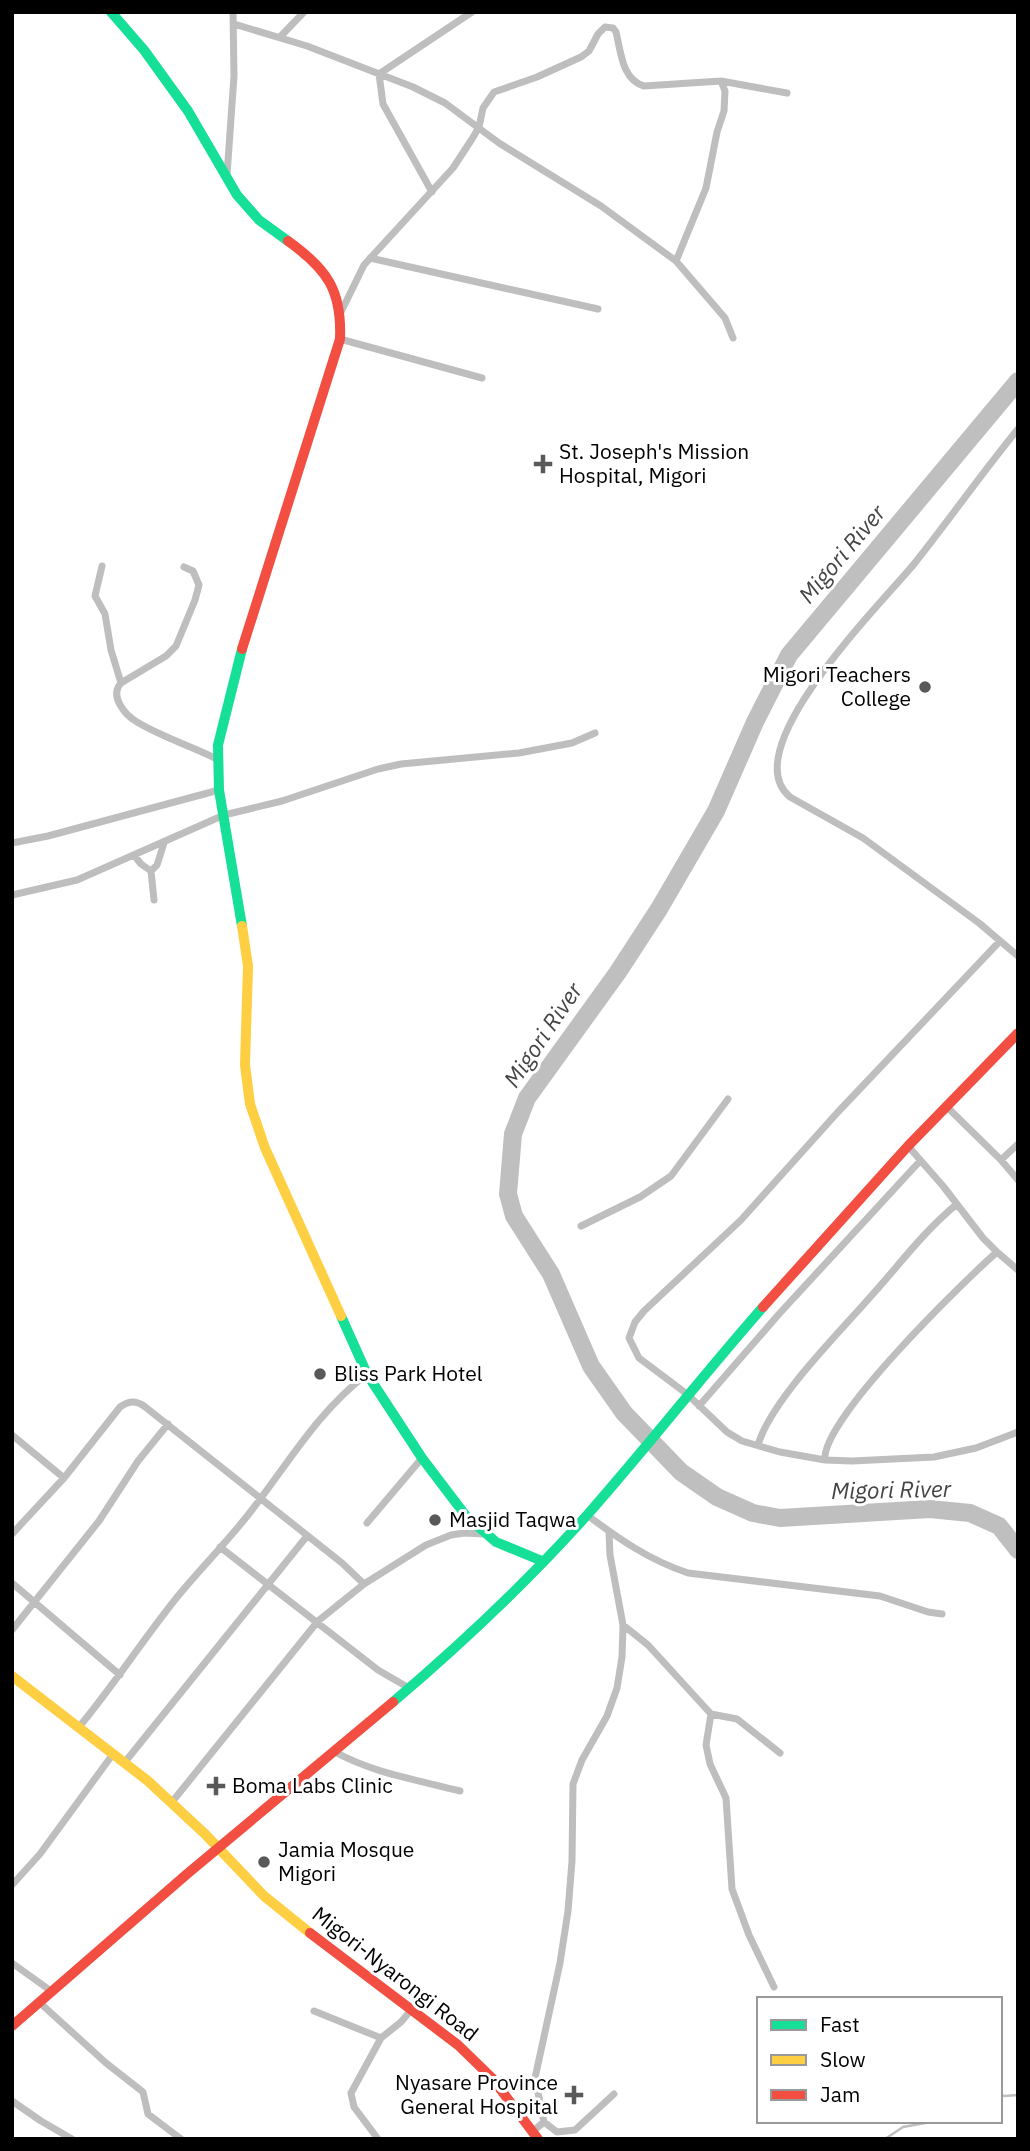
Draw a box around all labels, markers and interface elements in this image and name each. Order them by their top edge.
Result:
place label: St. Joseph's Mission Hospital, Migori [559,437,749,489]
marker: St. Joseph's Mission Hospital, Migori [533,454,553,474]
water label: Migori River [791,497,892,609]
place label: Migori Teachers College [763,660,911,712]
marker: Migori Teachers College [917,679,933,695]
water label: Migori River [496,976,588,1093]
place label: Bliss Park Hotel [334,1359,483,1387]
marker: Bliss Park Hotel [312,1366,328,1382]
water label: Migori River [831,1473,952,1505]
place label: Masjid Taqwa [449,1505,576,1533]
marker: Masjid Taqwa [427,1512,443,1528]
place label: Boma Labs Clinic [232,1771,393,1799]
marker: Boma Labs Clinic [206,1776,226,1796]
place label: Jamia Mosque Migori [278,1835,414,1887]
marker: Jamia Mosque Migori [256,1854,272,1870]
street label: Migori-Nyarongi Road [307,1900,484,2047]
legend [757,1997,1002,2123]
text: Fast [820,2010,860,2038]
text: Slow [820,2045,866,2073]
place label: Nyasare Province General Hospital [395,2068,558,2120]
text: Jam [820,2080,860,2108]
marker: Nyasare Province General Hospital [564,2085,584,2105]

